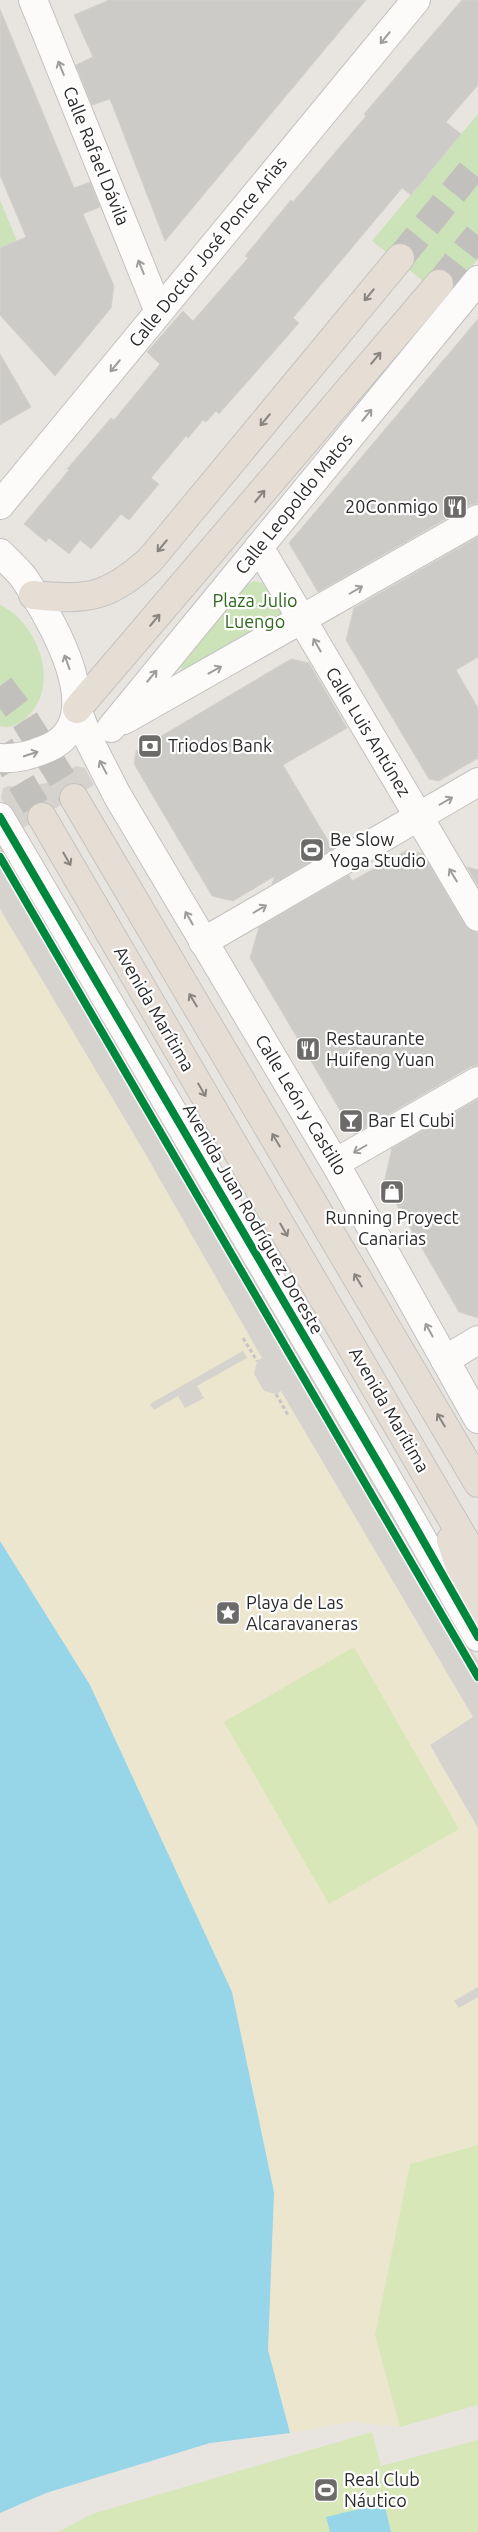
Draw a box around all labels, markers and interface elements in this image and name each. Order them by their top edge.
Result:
one-way arrow [380,31,391,44]
one-way arrow [55,60,64,75]
street label: Calle Rafael Dávila [60,83,134,228]
street label: Calle Doctor José Ponce Arias [124,152,290,350]
one-way arrow [136,260,145,275]
one-way arrow [363,289,374,302]
one-way arrow [370,352,382,365]
one-way arrow [109,359,120,372]
one-way arrow [361,409,372,422]
one-way arrow [260,414,271,427]
street label: Calle Leopoldo Matos [230,429,356,578]
one-way arrow [254,489,265,502]
restaurant icon: 20Conmigo [442,494,468,520]
place label: 20Conmigo [345,496,438,516]
one-way arrow [156,539,167,552]
one-way arrow [349,584,363,594]
park label: Plaza Julio Luengo [212,590,298,631]
one-way arrow [149,613,160,626]
one-way arrow [311,638,321,653]
one-way arrow [62,655,71,670]
street label: Calle Luis Antúnez [322,663,415,800]
one-way arrow [207,664,221,674]
one-way arrow [147,670,158,683]
bank icon: Triodos Bank [137,733,163,759]
place label: Triodos Bank [168,735,272,755]
one-way arrow [23,749,38,758]
one-way arrow [98,760,107,775]
one-way arrow [439,795,453,805]
place label: Be Slow Yoga Studio [330,829,426,870]
sports icon: Be Slow Yoga Studio [299,837,325,863]
one-way arrow [62,852,72,866]
one-way arrow [448,869,458,883]
one-way arrow [253,903,267,913]
one-way arrow [183,911,193,925]
street label: Avenida Marítima [111,942,199,1075]
one-way arrow [188,993,198,1008]
place label: Restaurante Huifeng Yuan [326,1028,435,1069]
street label: Calle León y Castillo [252,1031,352,1178]
restaurant icon: Restaurante Huifeng Yuan [295,1036,321,1062]
one-way arrow [197,1083,207,1097]
street label: Avenida Juan Rodríguez Doreste [180,1100,328,1337]
bar icon: Bar El Cubi [338,1108,364,1134]
place label: Bar El Cubi [368,1110,455,1130]
one-way arrow [270,1134,280,1148]
one-way arrow [352,1144,367,1154]
shop icon: Running Proyect Canarias [379,1179,405,1205]
place label: Running Proyect Canarias [325,1207,459,1248]
one-way arrow [279,1223,289,1237]
one-way arrow [353,1273,363,1287]
one-way arrow [424,1323,434,1338]
street label: Avenida Marítima [346,1343,434,1476]
one-way arrow [436,1412,446,1427]
place label: Playa de Las Alcaravaneras [246,1592,358,1633]
place icon: Playa de Las Alcaravaneras [215,1600,241,1626]
place label: Real Club Náutico [344,2469,420,2510]
sports icon: Real Club Náutico [313,2477,339,2503]

